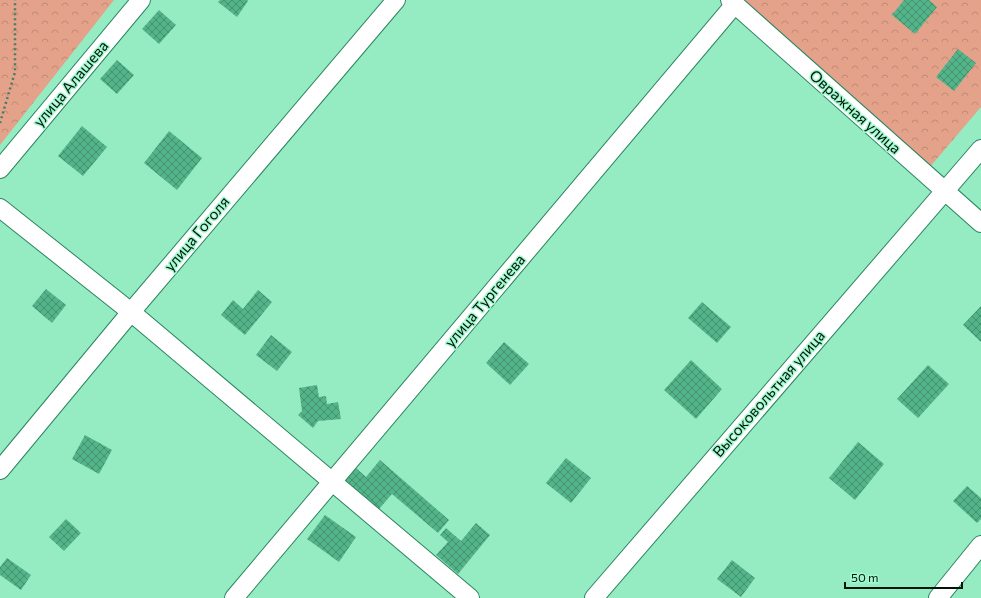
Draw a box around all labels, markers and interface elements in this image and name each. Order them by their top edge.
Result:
street label: улица Алашева [29,37,111,130]
street label: Овражная улица [806,66,905,157]
street label: улица Гоголя [160,192,233,274]
street label: улица Тургенева [440,250,528,350]
street label: Высоковольтная улица [708,326,828,460]
scale bar [845,564,962,590]
text: 50 m [851,570,879,584]

